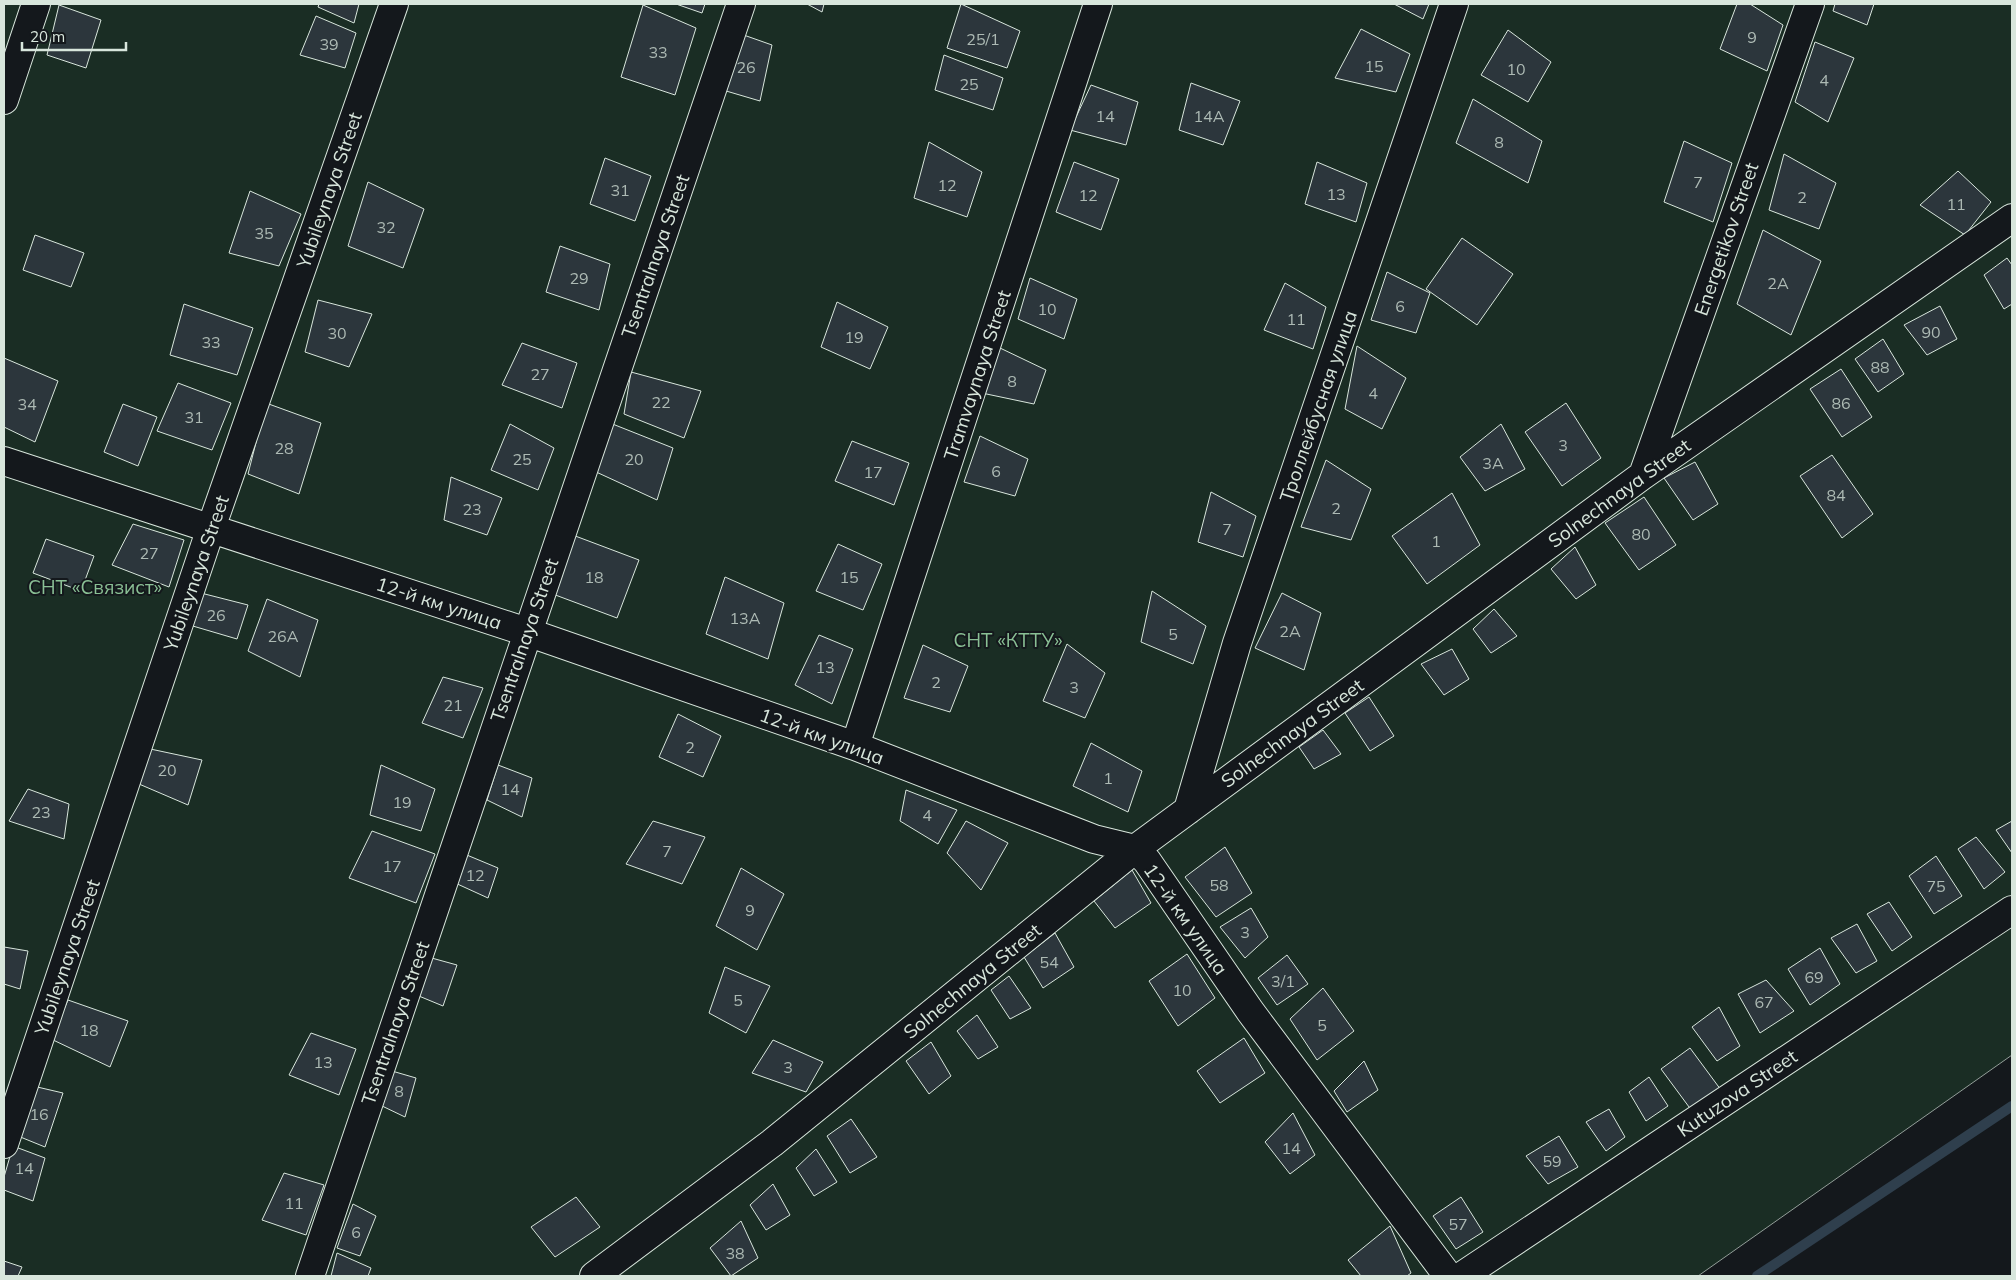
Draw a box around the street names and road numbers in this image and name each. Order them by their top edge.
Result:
street label: Yubileynaya Street [291,109,367,272]
street label: Energetikov Street [1689,159,1764,319]
street label: Tsentralnaya Street [616,171,694,341]
street label: Tramvaynaya Street [938,287,1016,463]
street label: Троллейбусная улица [1274,307,1362,505]
street label: Solnechnaya Street [1543,433,1695,553]
street label: Yubileynaya Street [158,492,234,655]
street label: Tsentralnaya Street [485,555,563,725]
street label: 12-й км улица [373,571,505,635]
street label: Solnechnaya Street [1216,673,1368,793]
street label: 12-й км улица [757,702,887,770]
street label: 12-й км улица [1139,859,1233,979]
street label: Yubileynaya Street [29,876,105,1039]
street label: Solnechnaya Street [898,918,1046,1044]
street label: Tsentralnaya Street [356,938,434,1108]
street label: Kutuzova Street [1672,1044,1802,1142]

